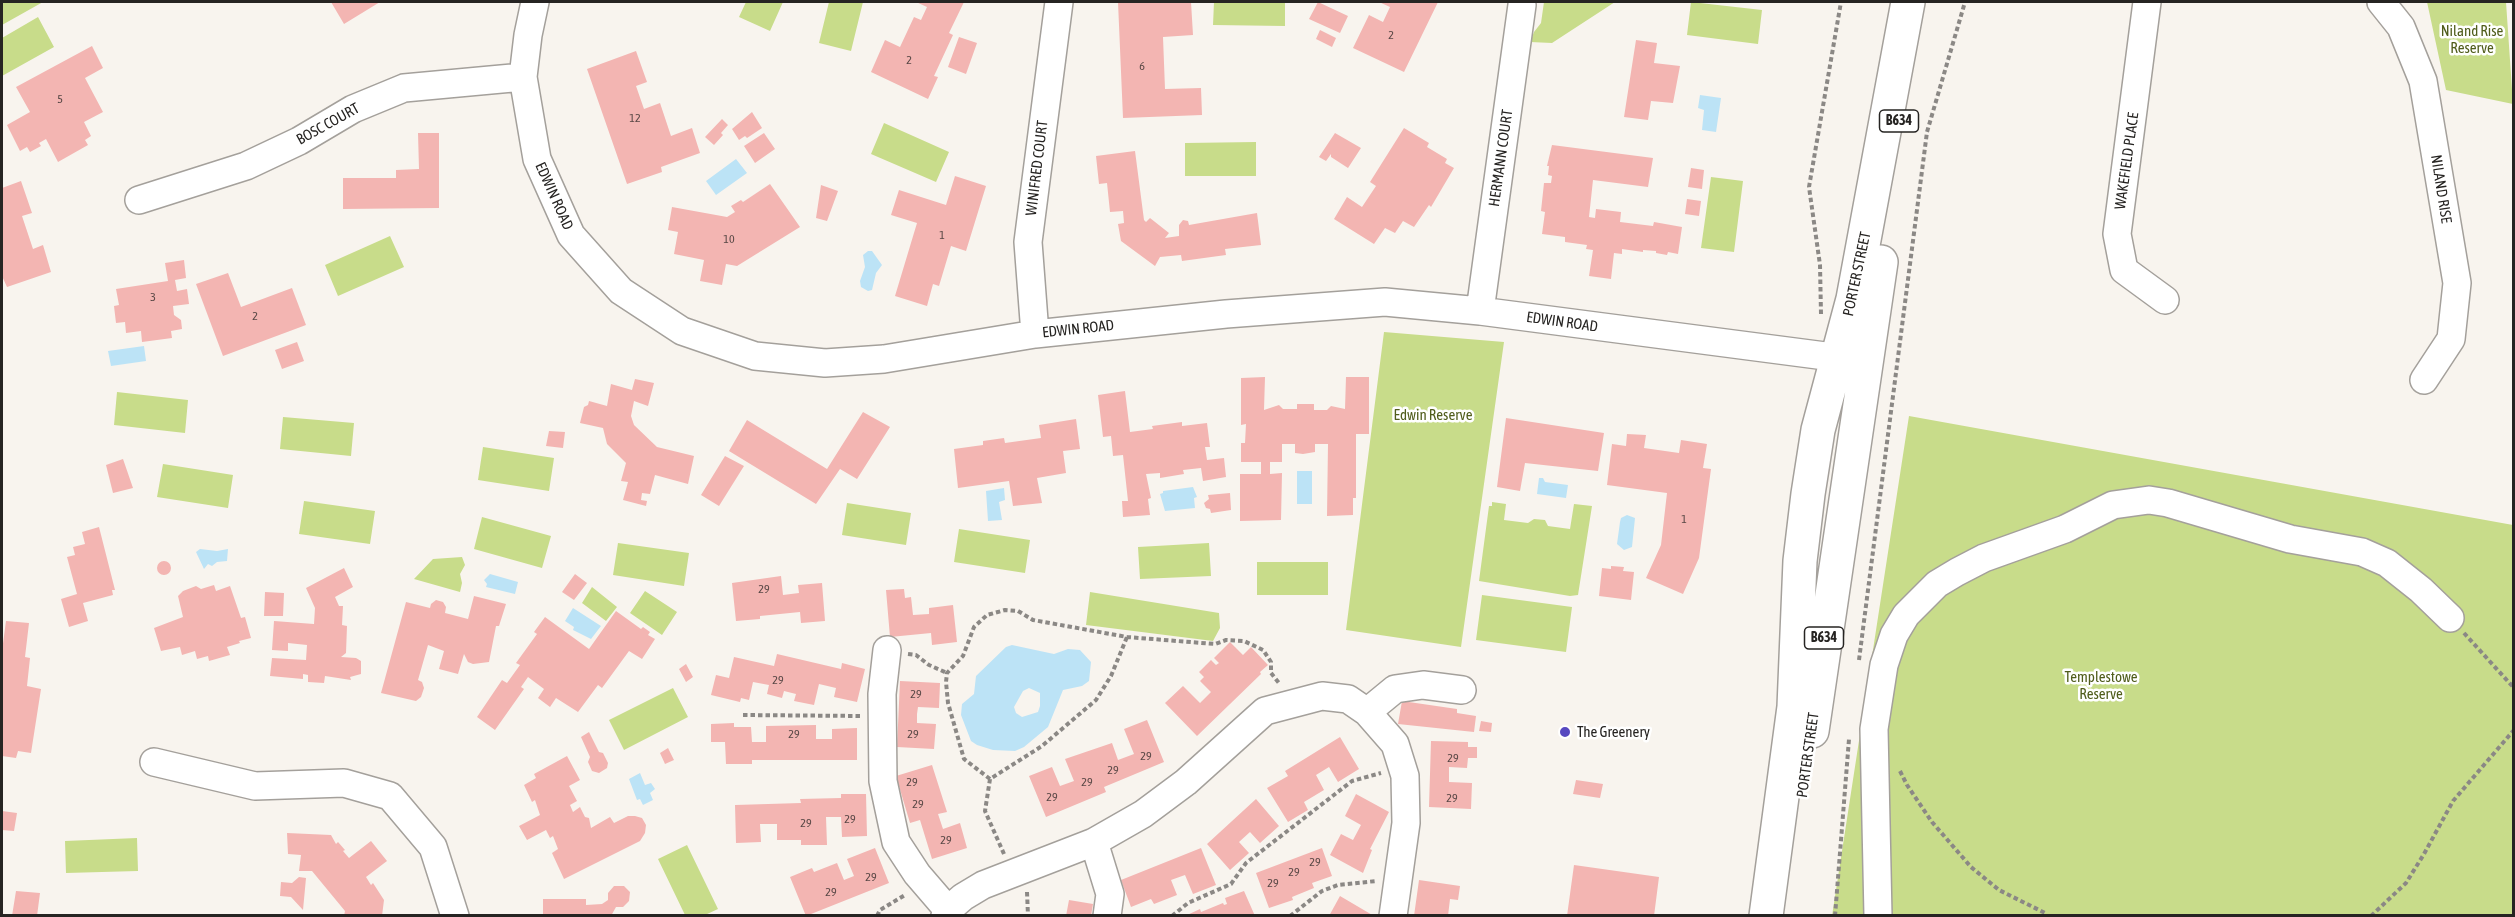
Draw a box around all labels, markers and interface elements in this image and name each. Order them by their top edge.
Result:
park label: Niland Rise Reserve [2441,22,2503,57]
house number: 2 [1388,28,1394,42]
house number: 2 [906,53,912,67]
house number: 6 [1139,59,1145,73]
house number: 5 [57,92,63,106]
street label: BOSC COURT [293,99,363,149]
street label: HERMANN COURT [1485,108,1517,208]
road number: B634 [1880,110,1918,132]
house number: 12 [629,111,641,125]
street label: WAKEFIELD PLACE [2111,111,2143,211]
street label: WINIFRED COURT [1022,119,1052,217]
street label: NILAND RISE [2427,153,2455,225]
street label: EDWIN ROAD [531,159,577,233]
house number: 1 [939,228,945,242]
street label: PORTER STREET [1839,230,1875,318]
house number: 10 [723,232,735,246]
house number: 3 [150,290,156,304]
street label: EDWIN ROAD [1525,308,1599,336]
house number: 2 [252,309,258,323]
street label: EDWIN ROAD [1041,316,1115,342]
park label: Edwin Reserve [1394,406,1472,424]
house number: 1 [1681,512,1687,526]
house number: 29 [758,582,770,596]
road number: B634 [1804,627,1844,649]
park label: Templestowe Reserve [2064,668,2138,703]
house number: 29 [772,673,784,687]
house number: 29 [910,687,922,701]
street label: PORTER STREET [1793,711,1823,799]
place label: The Greenery [1577,723,1650,741]
marker: The Greenery [1558,725,1572,739]
house number: 29 [788,727,800,741]
house number: 29 [907,727,919,741]
house number: 29 [1140,749,1152,763]
house number: 29 [1447,751,1459,765]
house number: 29 [1107,763,1119,777]
house number: 29 [906,775,918,789]
house number: 29 [1081,775,1093,789]
house number: 29 [1046,790,1058,804]
house number: 29 [1446,791,1458,805]
house number: 29 [912,797,924,811]
house number: 29 [844,812,856,826]
house number: 29 [800,816,812,830]
house number: 29 [940,833,952,847]
house number: 29 [1309,855,1321,869]
house number: 29 [1288,865,1300,879]
house number: 29 [865,870,877,884]
house number: 29 [1267,876,1279,890]
house number: 29 [825,885,837,899]

